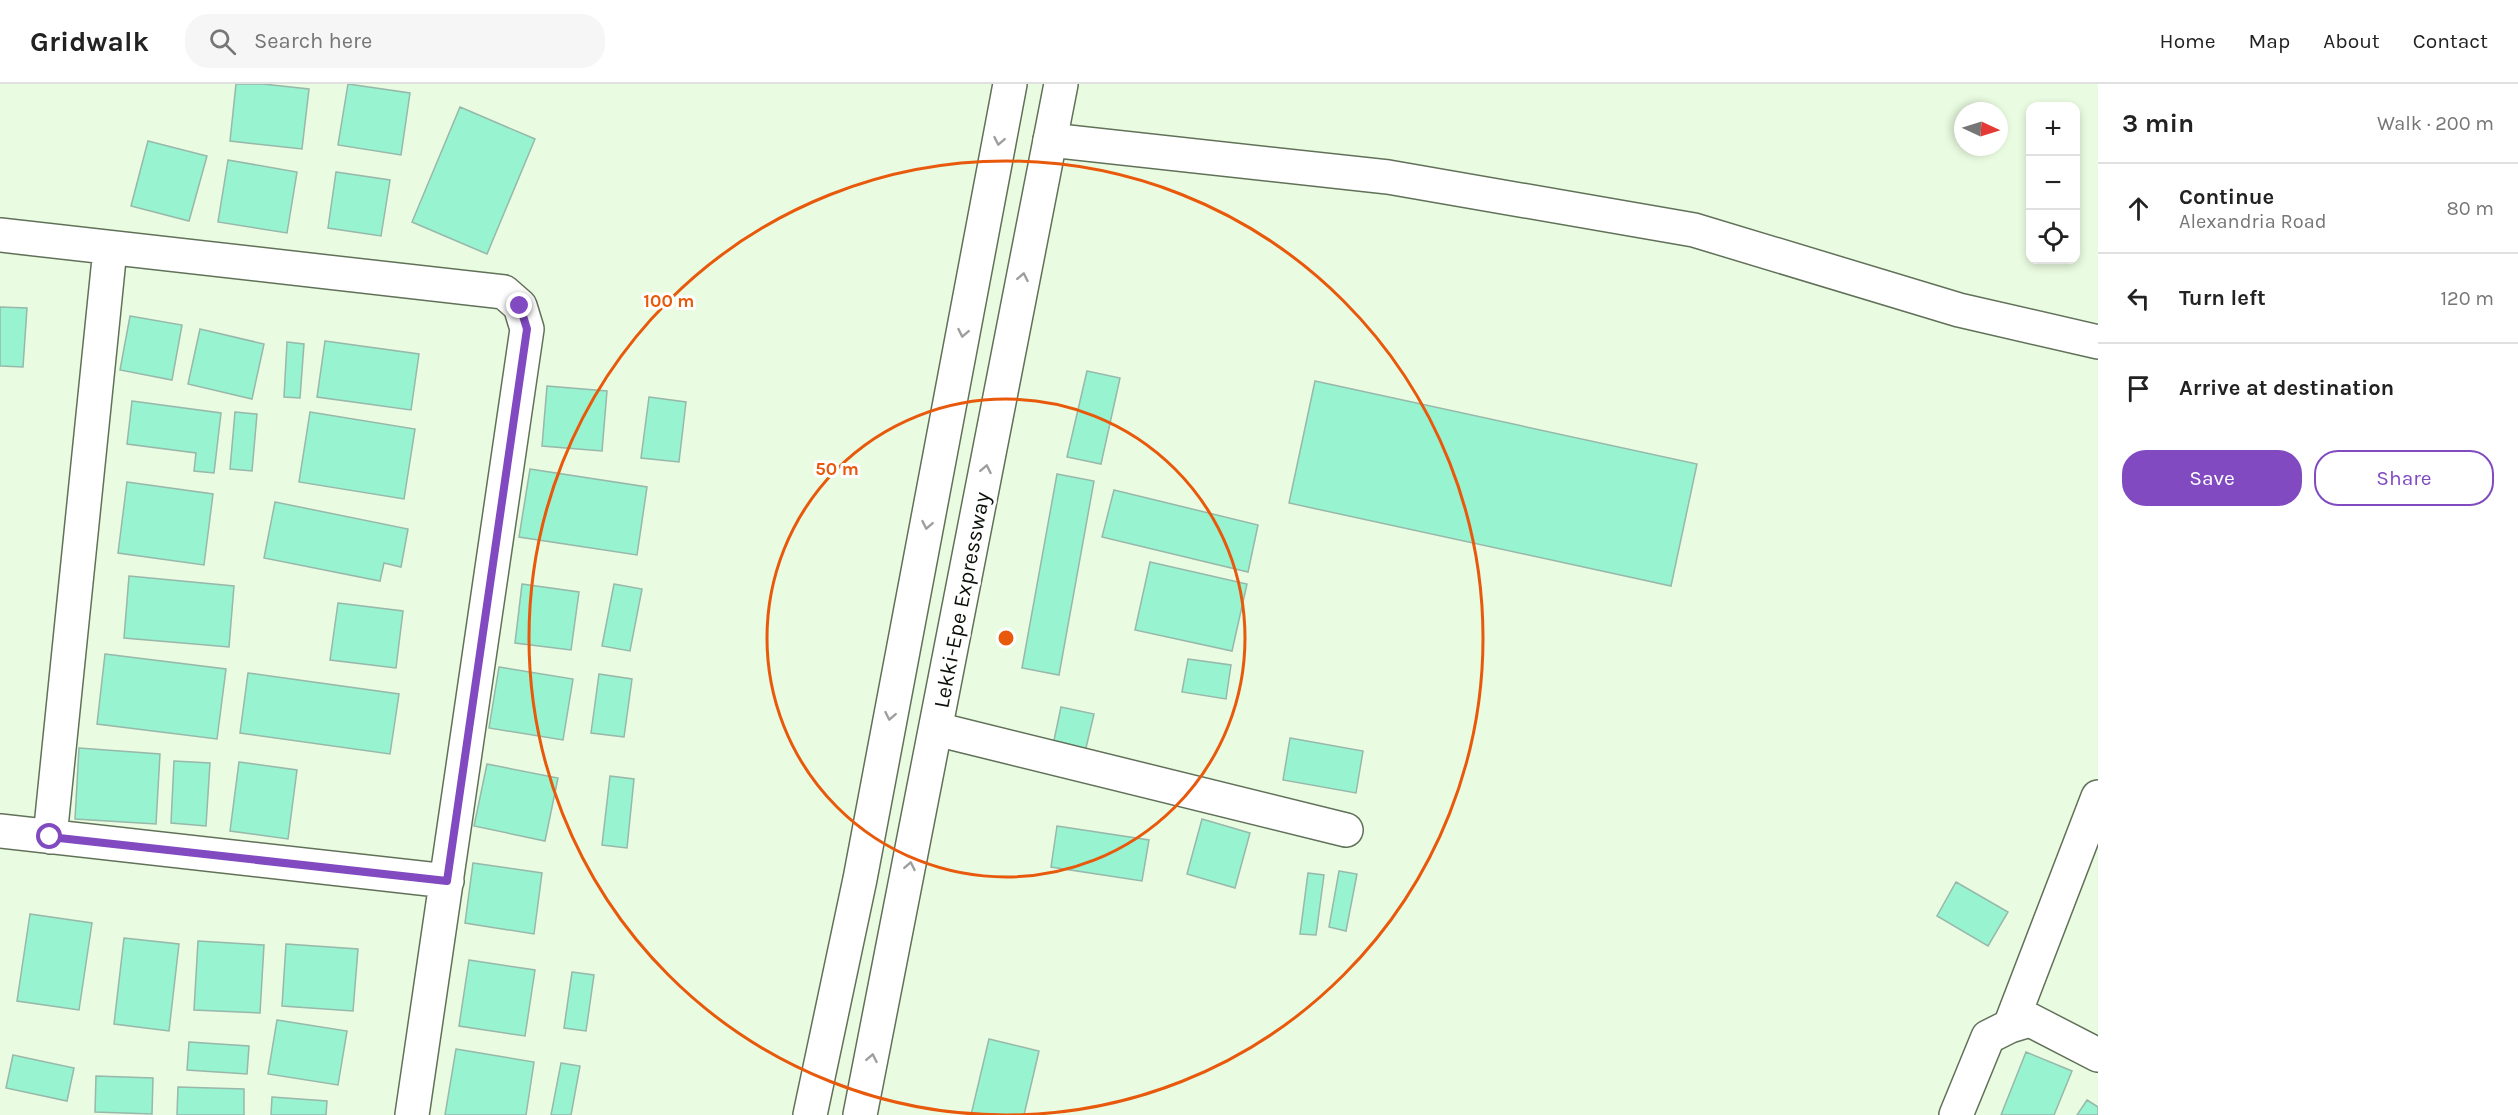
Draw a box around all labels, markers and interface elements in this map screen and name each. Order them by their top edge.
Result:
search box [185,14,605,68]
text: Gridwalk [30,25,149,58]
icon: search [206,25,239,58]
text: Search here [254,28,372,54]
text: Home [2160,29,2216,53]
text: Map [2249,29,2290,53]
text: About [2323,29,2380,53]
text: Contact [2413,29,2488,53]
north arrow [1954,102,2008,156]
map controls [2026,102,2080,264]
button: + [2026,102,2080,156]
text: 3 min [2122,108,2194,139]
text: Walk · 200 m [2377,112,2494,135]
one-way arrow [993,136,1006,146]
button: − [2026,156,2080,210]
text: Continue [2179,184,2274,210]
icon: ahead [2122,192,2155,225]
text: 80 m [2446,197,2494,220]
button: locate [2026,210,2080,264]
text: Alexandria Road [2179,210,2327,233]
one-way arrow [1016,273,1029,283]
icon: left [2122,282,2155,315]
text: Turn left [2179,285,2266,311]
text: 120 m [2440,287,2494,310]
text: 100 m [644,290,694,312]
route end [506,292,532,318]
one-way arrow [957,328,970,338]
icon: arrive [2122,372,2155,405]
text: Arrive at destination [2179,375,2394,401]
button: Save [2122,450,2302,506]
button: Share [2314,450,2494,506]
text: 50 m [815,458,859,480]
one-way arrow [979,464,992,474]
street label: Lekki-Epe Expressway [928,490,996,710]
one-way arrow [921,519,934,529]
centre of rings [996,628,1016,648]
one-way arrow [884,711,897,721]
route start [36,823,62,849]
one-way arrow [903,862,916,872]
one-way arrow [865,1053,878,1063]

